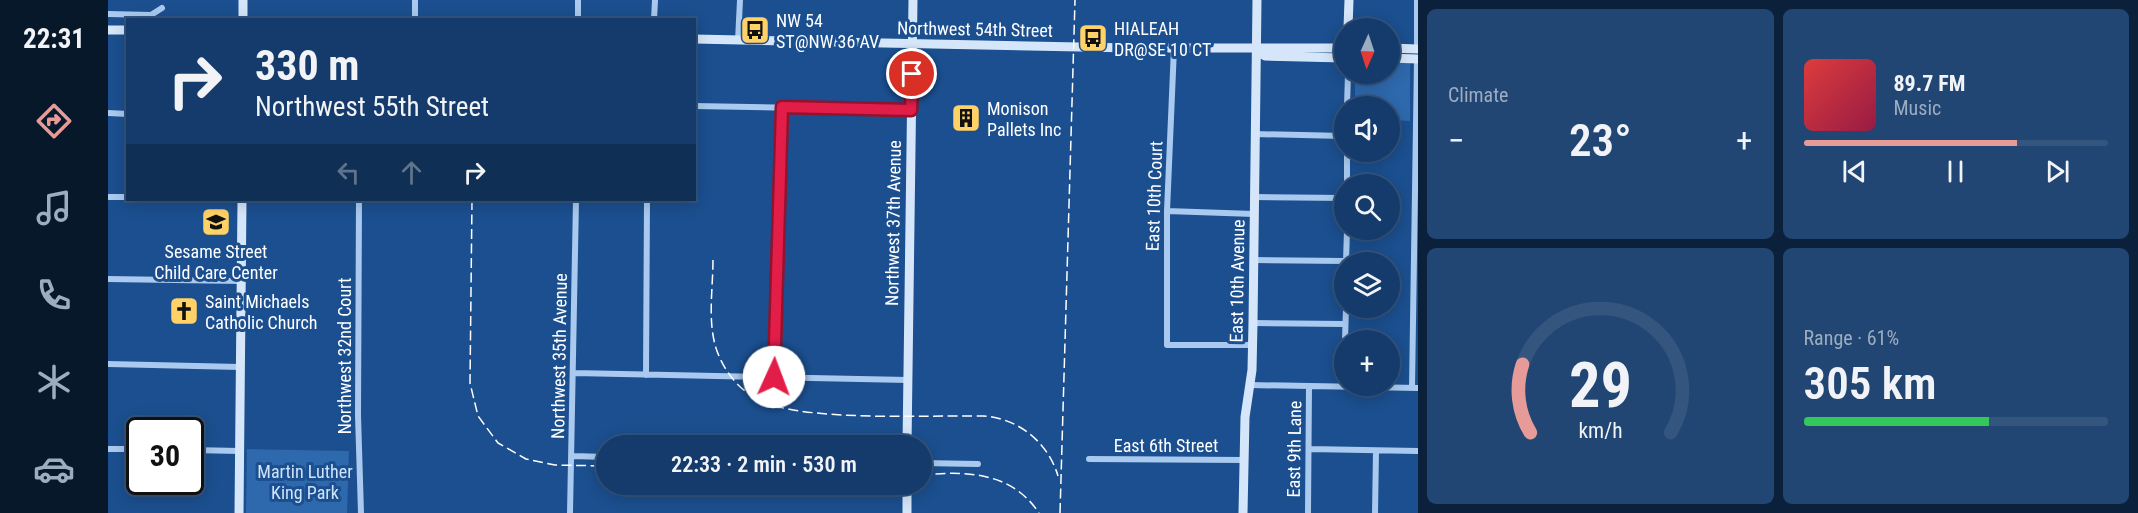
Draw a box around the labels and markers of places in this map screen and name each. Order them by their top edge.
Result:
place label: NW 54 ST@NW 36 AV [776,10,879,52]
bus stop icon: NW 54 ST@NW 36 AV [739,14,771,46]
place label: HIALEAH DR@SE 10 CT [1114,18,1211,60]
bus stop icon: HIALEAH DR@SE 10 CT [1077,22,1109,54]
pin [886,48,937,99]
place label: Monison Pallets Inc [987,98,1061,140]
building icon: Monison Pallets Inc [950,102,982,134]
school or university icon: Sesame Street Child Care Center [200,206,232,238]
place label: Sesame Street Child Care Center [154,241,278,283]
place label: Saint Michaels Catholic Church [205,291,318,333]
church icon: Saint Michaels Catholic Church [168,295,200,327]

